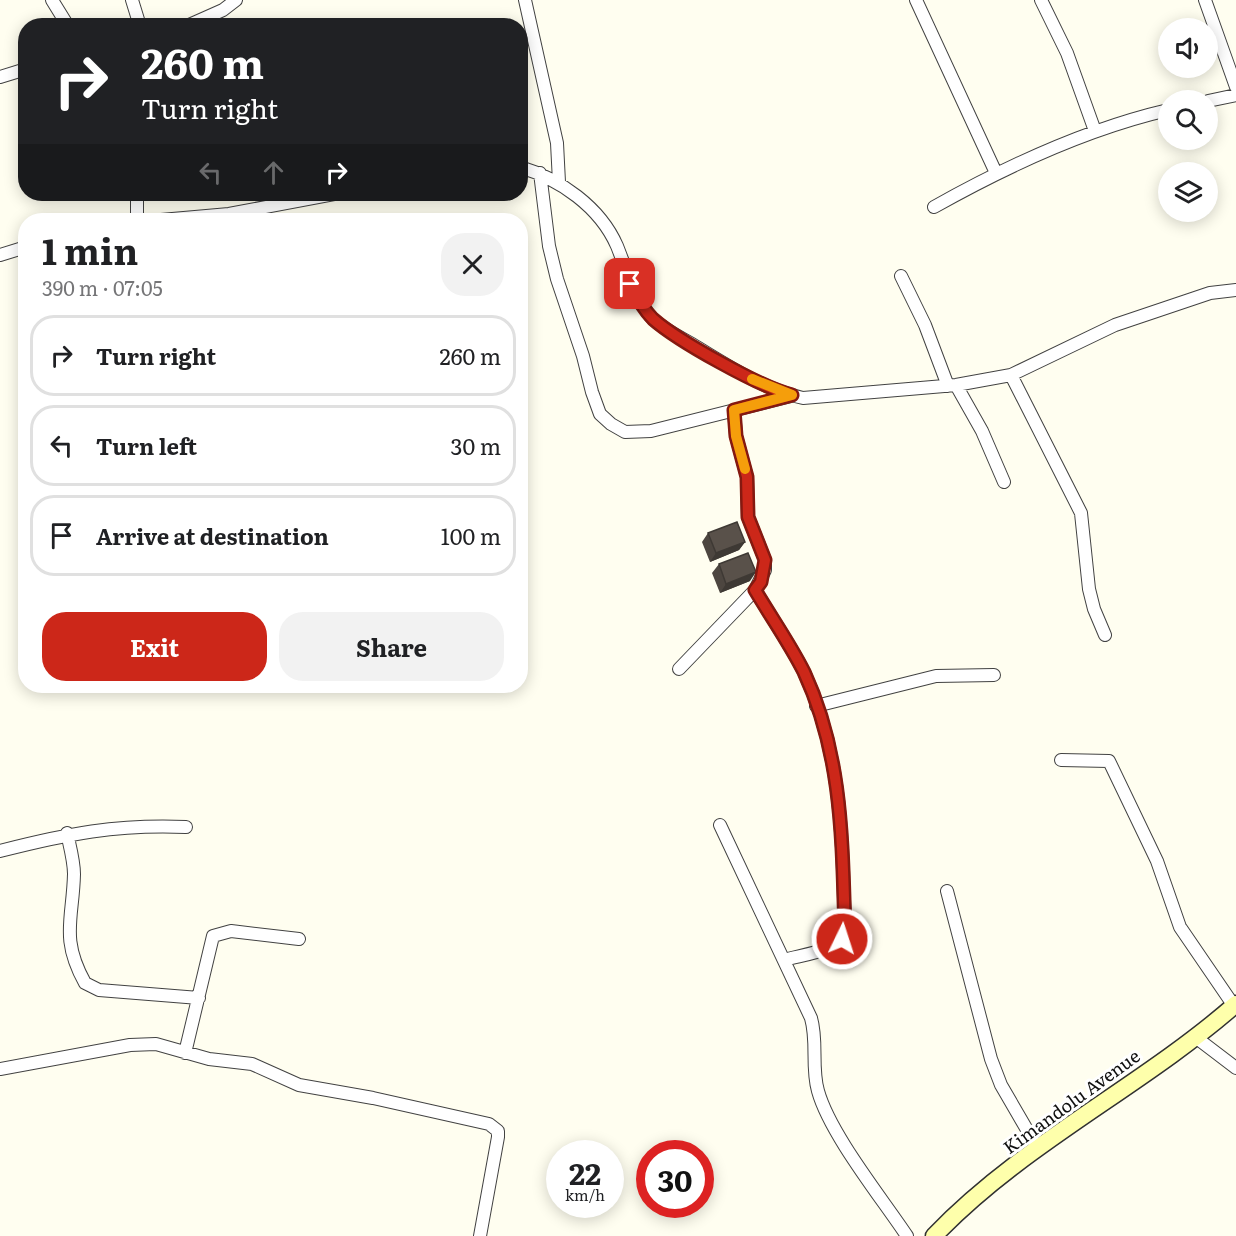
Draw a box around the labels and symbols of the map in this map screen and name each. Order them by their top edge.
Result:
pin [604,258,655,309]
position arrow [810,907,874,971]
street label: Kimandolu Avenue [997,1042,1145,1160]
speed limit sign: 30 [636,1140,714,1218]

